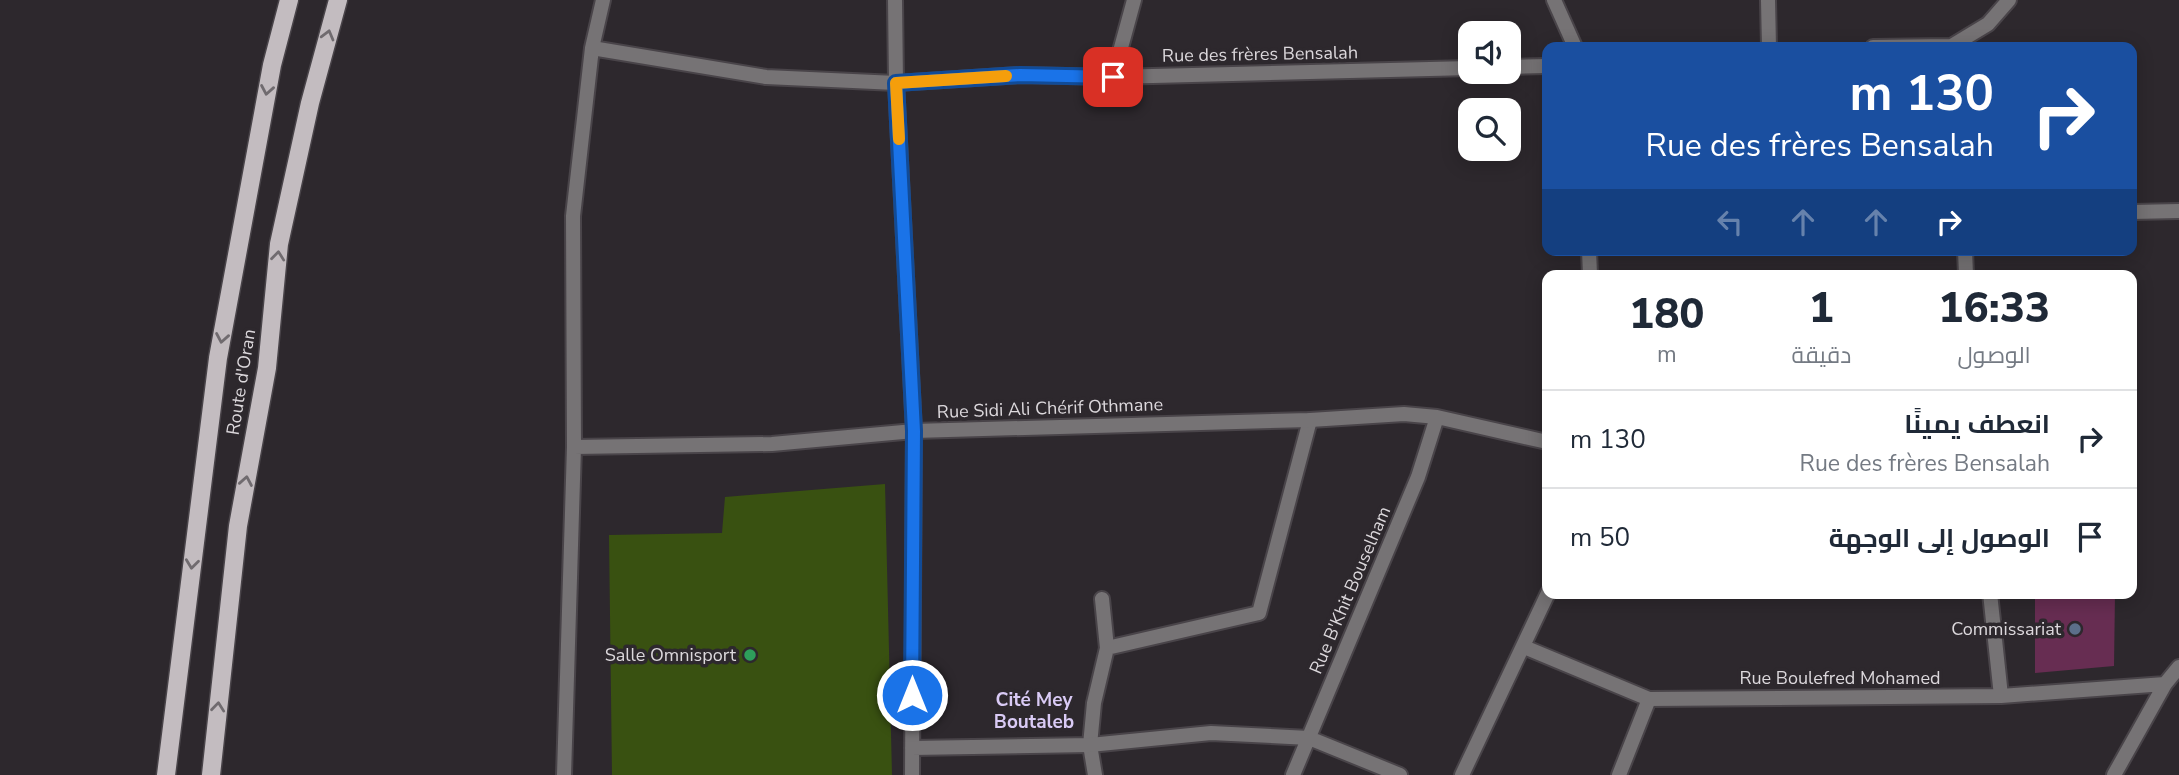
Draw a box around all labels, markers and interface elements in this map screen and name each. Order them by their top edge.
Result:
map controls [1458,21,1521,161]
button: sound [1458,21,1521,84]
one-way arrow [320,29,334,41]
street label: Rue des frères Bensalah [1162,40,1358,68]
pin [1083,47,1143,107]
icon: arrive [1094,58,1132,96]
text: 130 m [1850,60,1994,127]
icon: right [2018,70,2109,161]
one-way arrow [261,84,276,96]
button: search [1458,98,1521,161]
text: Rue des frères Bensalah [1645,124,1994,167]
icon: left [1711,203,1749,241]
icon: ahead [1784,203,1822,241]
icon: ahead [1857,203,1895,241]
icon: right [1930,203,1968,241]
one-way arrow [270,251,285,262]
text: 1 [1809,280,1834,337]
text: 16:33 [1938,280,2050,337]
text: 180 [1629,286,1705,343]
street label: Route d'Oran [221,327,261,437]
one-way arrow [215,332,230,344]
text: m [1657,339,1677,370]
text: دقيقة [1792,340,1851,371]
text: الوصول [1958,340,2031,371]
street label: Rue Sidi Ali Chérif Othmane [936,392,1164,424]
text: انعطف يمينًا [1904,407,2050,442]
icon: right [2071,420,2109,458]
text: 130 m [1570,422,1646,457]
text: Rue des frères Bensalah [1800,448,2050,479]
one-way arrow [238,476,253,488]
street label: Rue B'Khit Bouselham [1304,502,1396,678]
icon: arrive [2071,518,2109,556]
text: 50 m [1570,520,1630,555]
text: الوصول إلى الوجهة [1829,521,2050,556]
one-way arrow [185,558,200,569]
place label: Commissariat [1951,617,2062,641]
marker: Commissariat [2067,621,2083,637]
place label: Salle Omnisport [605,643,737,667]
marker: Salle Omnisport [742,647,758,663]
position arrow [875,658,949,732]
street label: Rue Boulefred Mohamed [1739,666,1941,690]
district label: Cité Mey Boutaleb [994,687,1074,735]
one-way arrow [211,701,226,713]

